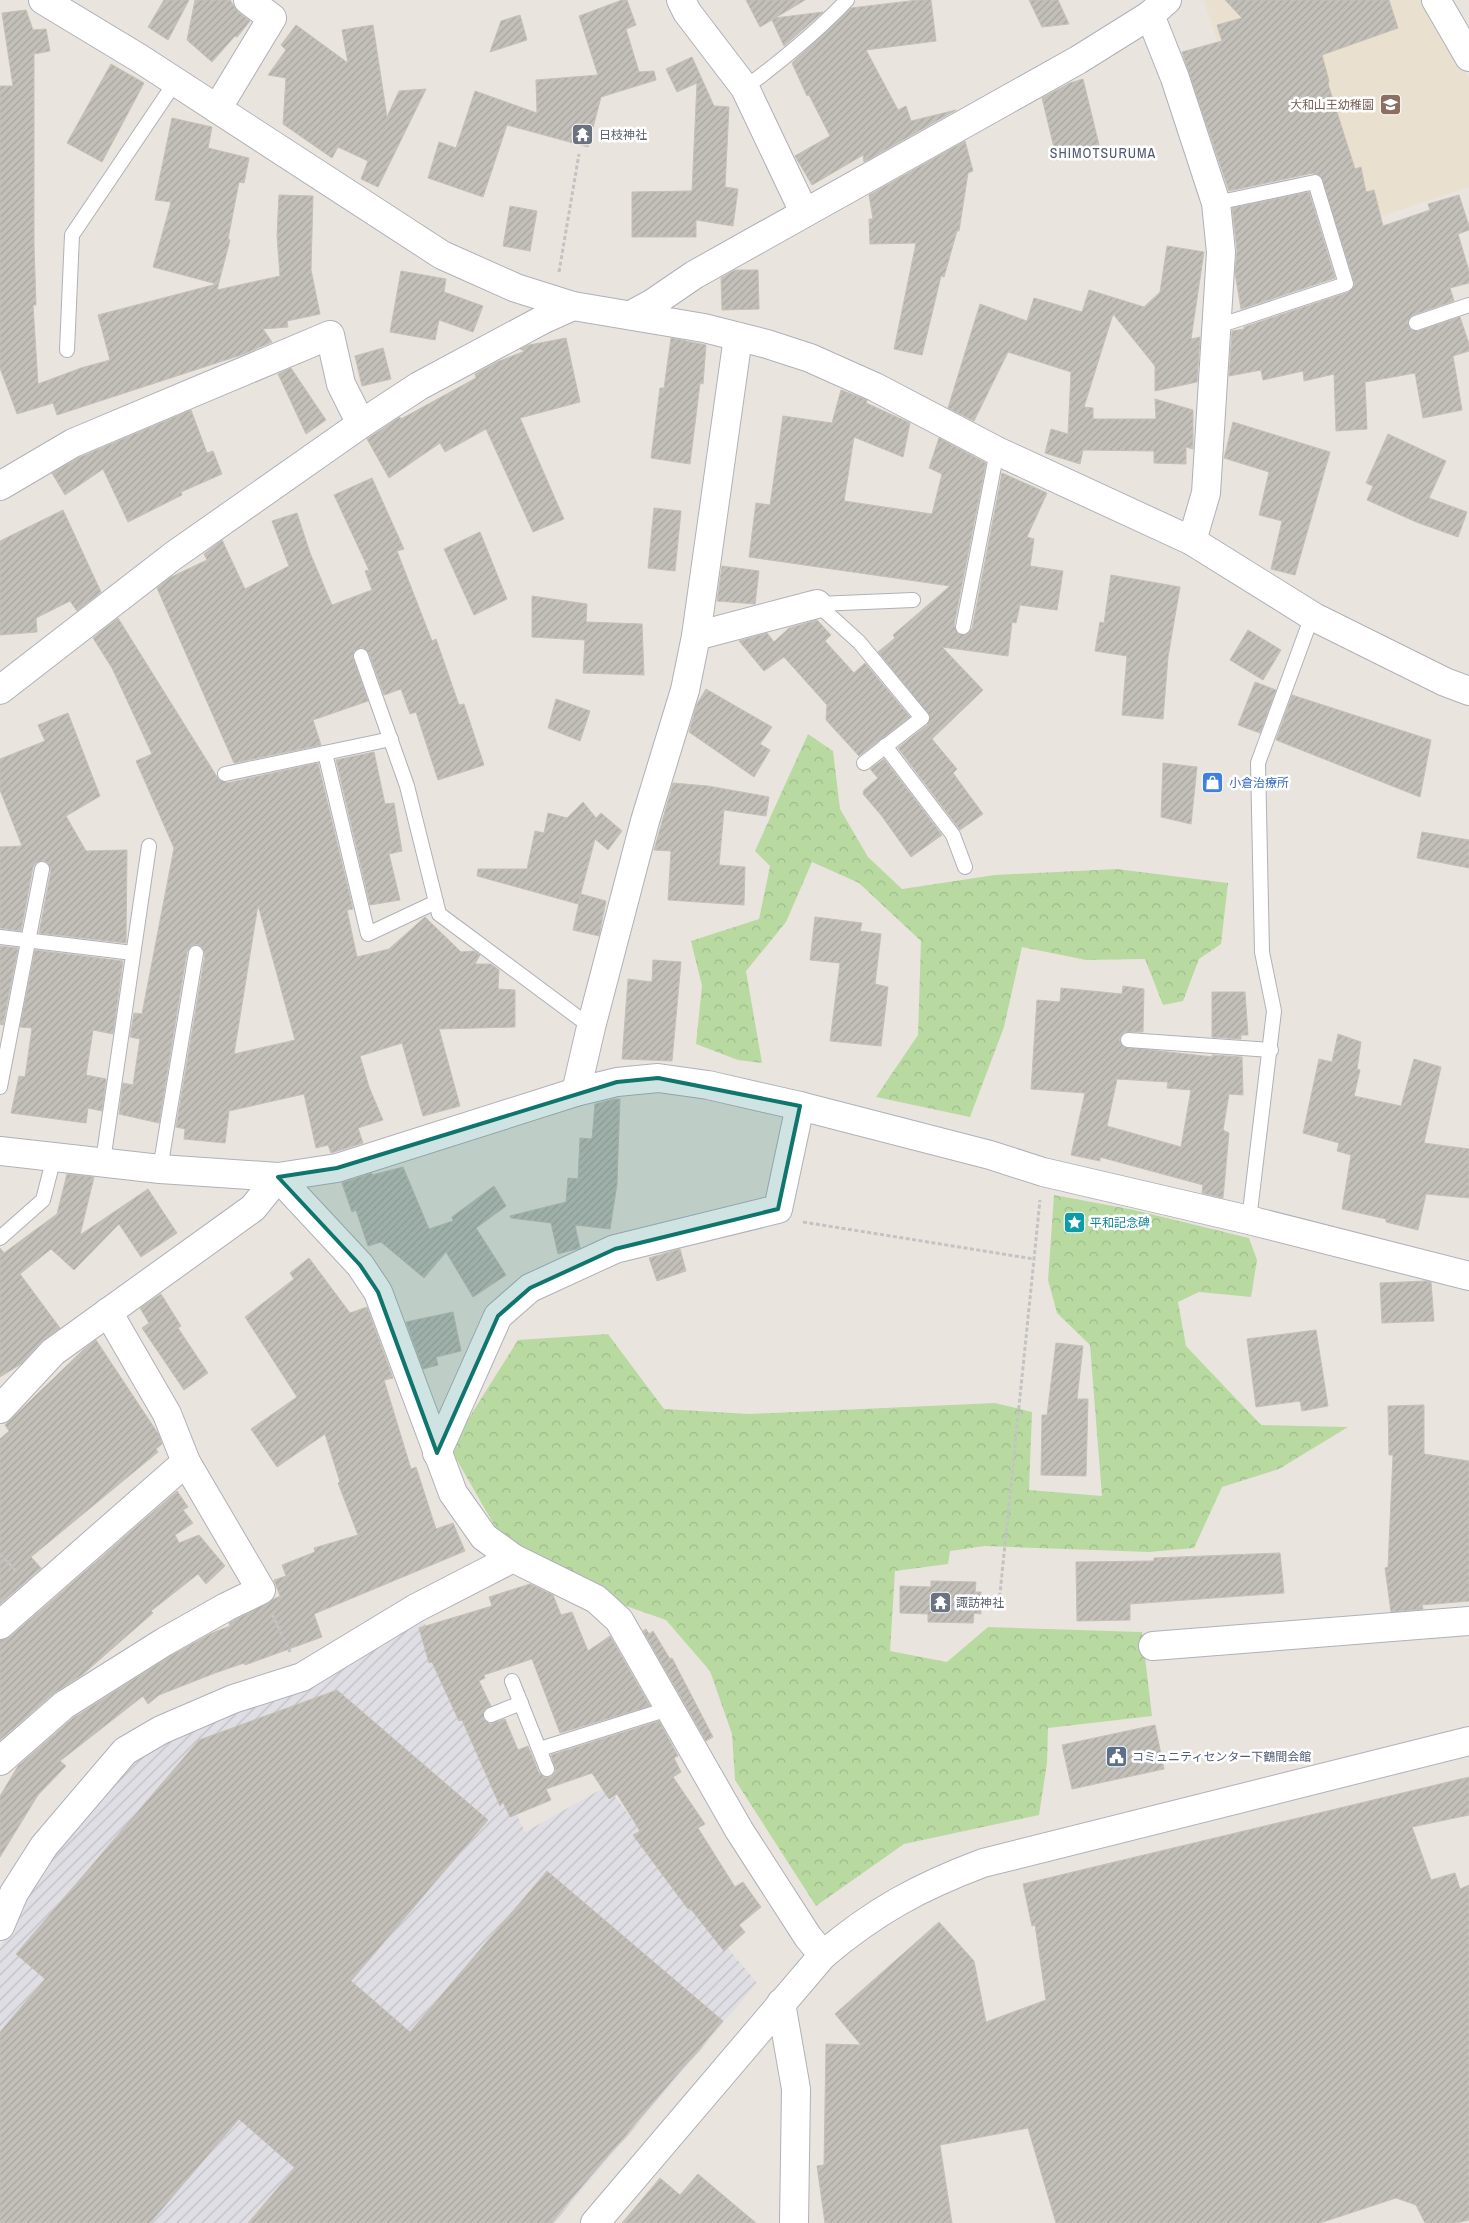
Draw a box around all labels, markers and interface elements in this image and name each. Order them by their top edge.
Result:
school or university icon: 大和山王幼稚園 [1378,93,1402,117]
place label: 大和山王幼稚園 [1290,97,1374,113]
temple icon: 日枝神社 [571,123,595,147]
place label: 日枝神社 [599,127,647,143]
district label: SHIMOTSURUMA [1050,144,1156,162]
shop icon: 小倉治療所 [1201,771,1225,795]
place label: 小倉治療所 [1229,775,1289,791]
place icon: 平和記念碑 [1062,1211,1086,1235]
place label: 平和記念碑 [1090,1215,1150,1231]
temple icon: 諏訪神社 [928,1591,952,1615]
place label: 諏訪神社 [956,1595,1004,1611]
public building icon: コミュニティセンター下鶴間会館 [1104,1745,1128,1769]
place label: コミュニティセンター下鶴間会館 [1132,1749,1311,1765]

